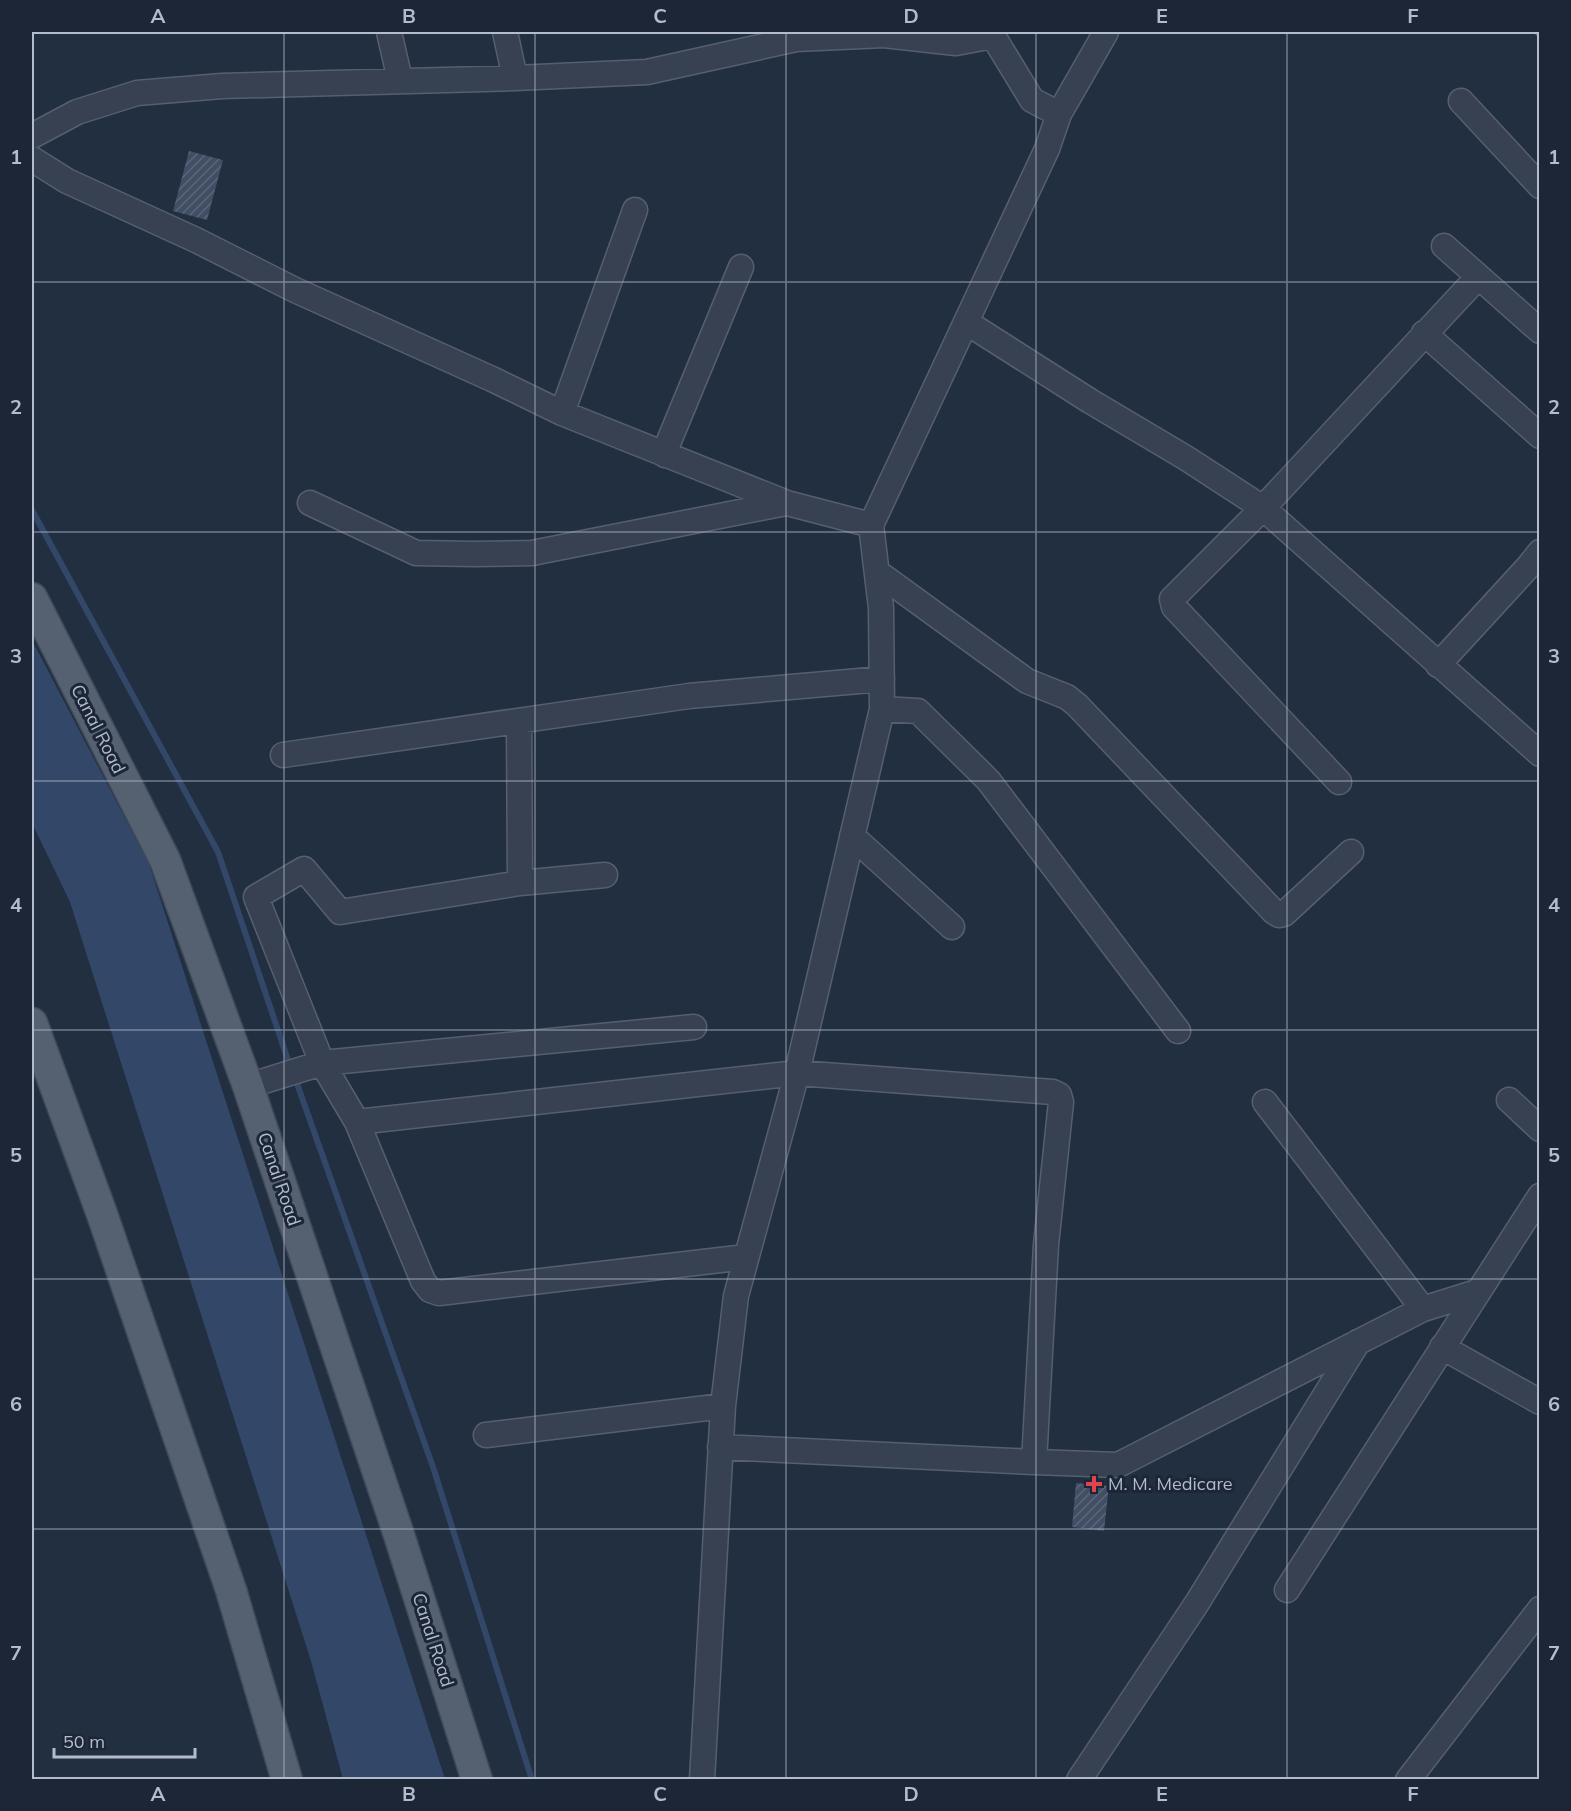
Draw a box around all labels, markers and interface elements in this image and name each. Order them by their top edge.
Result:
text: A [151,3,166,28]
text: B [402,3,416,28]
text: C [653,3,667,28]
text: D [903,3,919,28]
text: E [1156,3,1168,28]
text: F [1407,3,1419,28]
text: 1 [10,144,22,169]
text: 1 [1548,144,1560,169]
text: 2 [10,394,22,419]
text: 2 [1548,394,1560,419]
text: 3 [10,643,22,668]
text: 3 [1548,643,1560,668]
street label: Canal Road [66,680,131,777]
text: 4 [10,892,22,917]
text: 4 [1548,892,1560,917]
street label: Canal Road [253,1129,306,1229]
text: 5 [10,1142,22,1167]
text: 5 [1548,1142,1560,1167]
text: 6 [10,1391,22,1416]
text: 6 [1548,1391,1560,1416]
place label: M. M. Medicare [1108,1472,1233,1495]
marker: M. M. Medicare [1085,1475,1103,1493]
street label: Canal Road [408,1590,459,1690]
text: 7 [10,1640,22,1665]
text: 7 [1548,1640,1560,1665]
scale bar [54,1721,195,1759]
text: 50 m [63,1730,105,1753]
text: A [151,1781,166,1806]
text: B [402,1781,416,1806]
text: C [653,1781,667,1806]
text: D [903,1781,919,1806]
text: E [1156,1781,1168,1806]
text: F [1407,1781,1419,1806]

